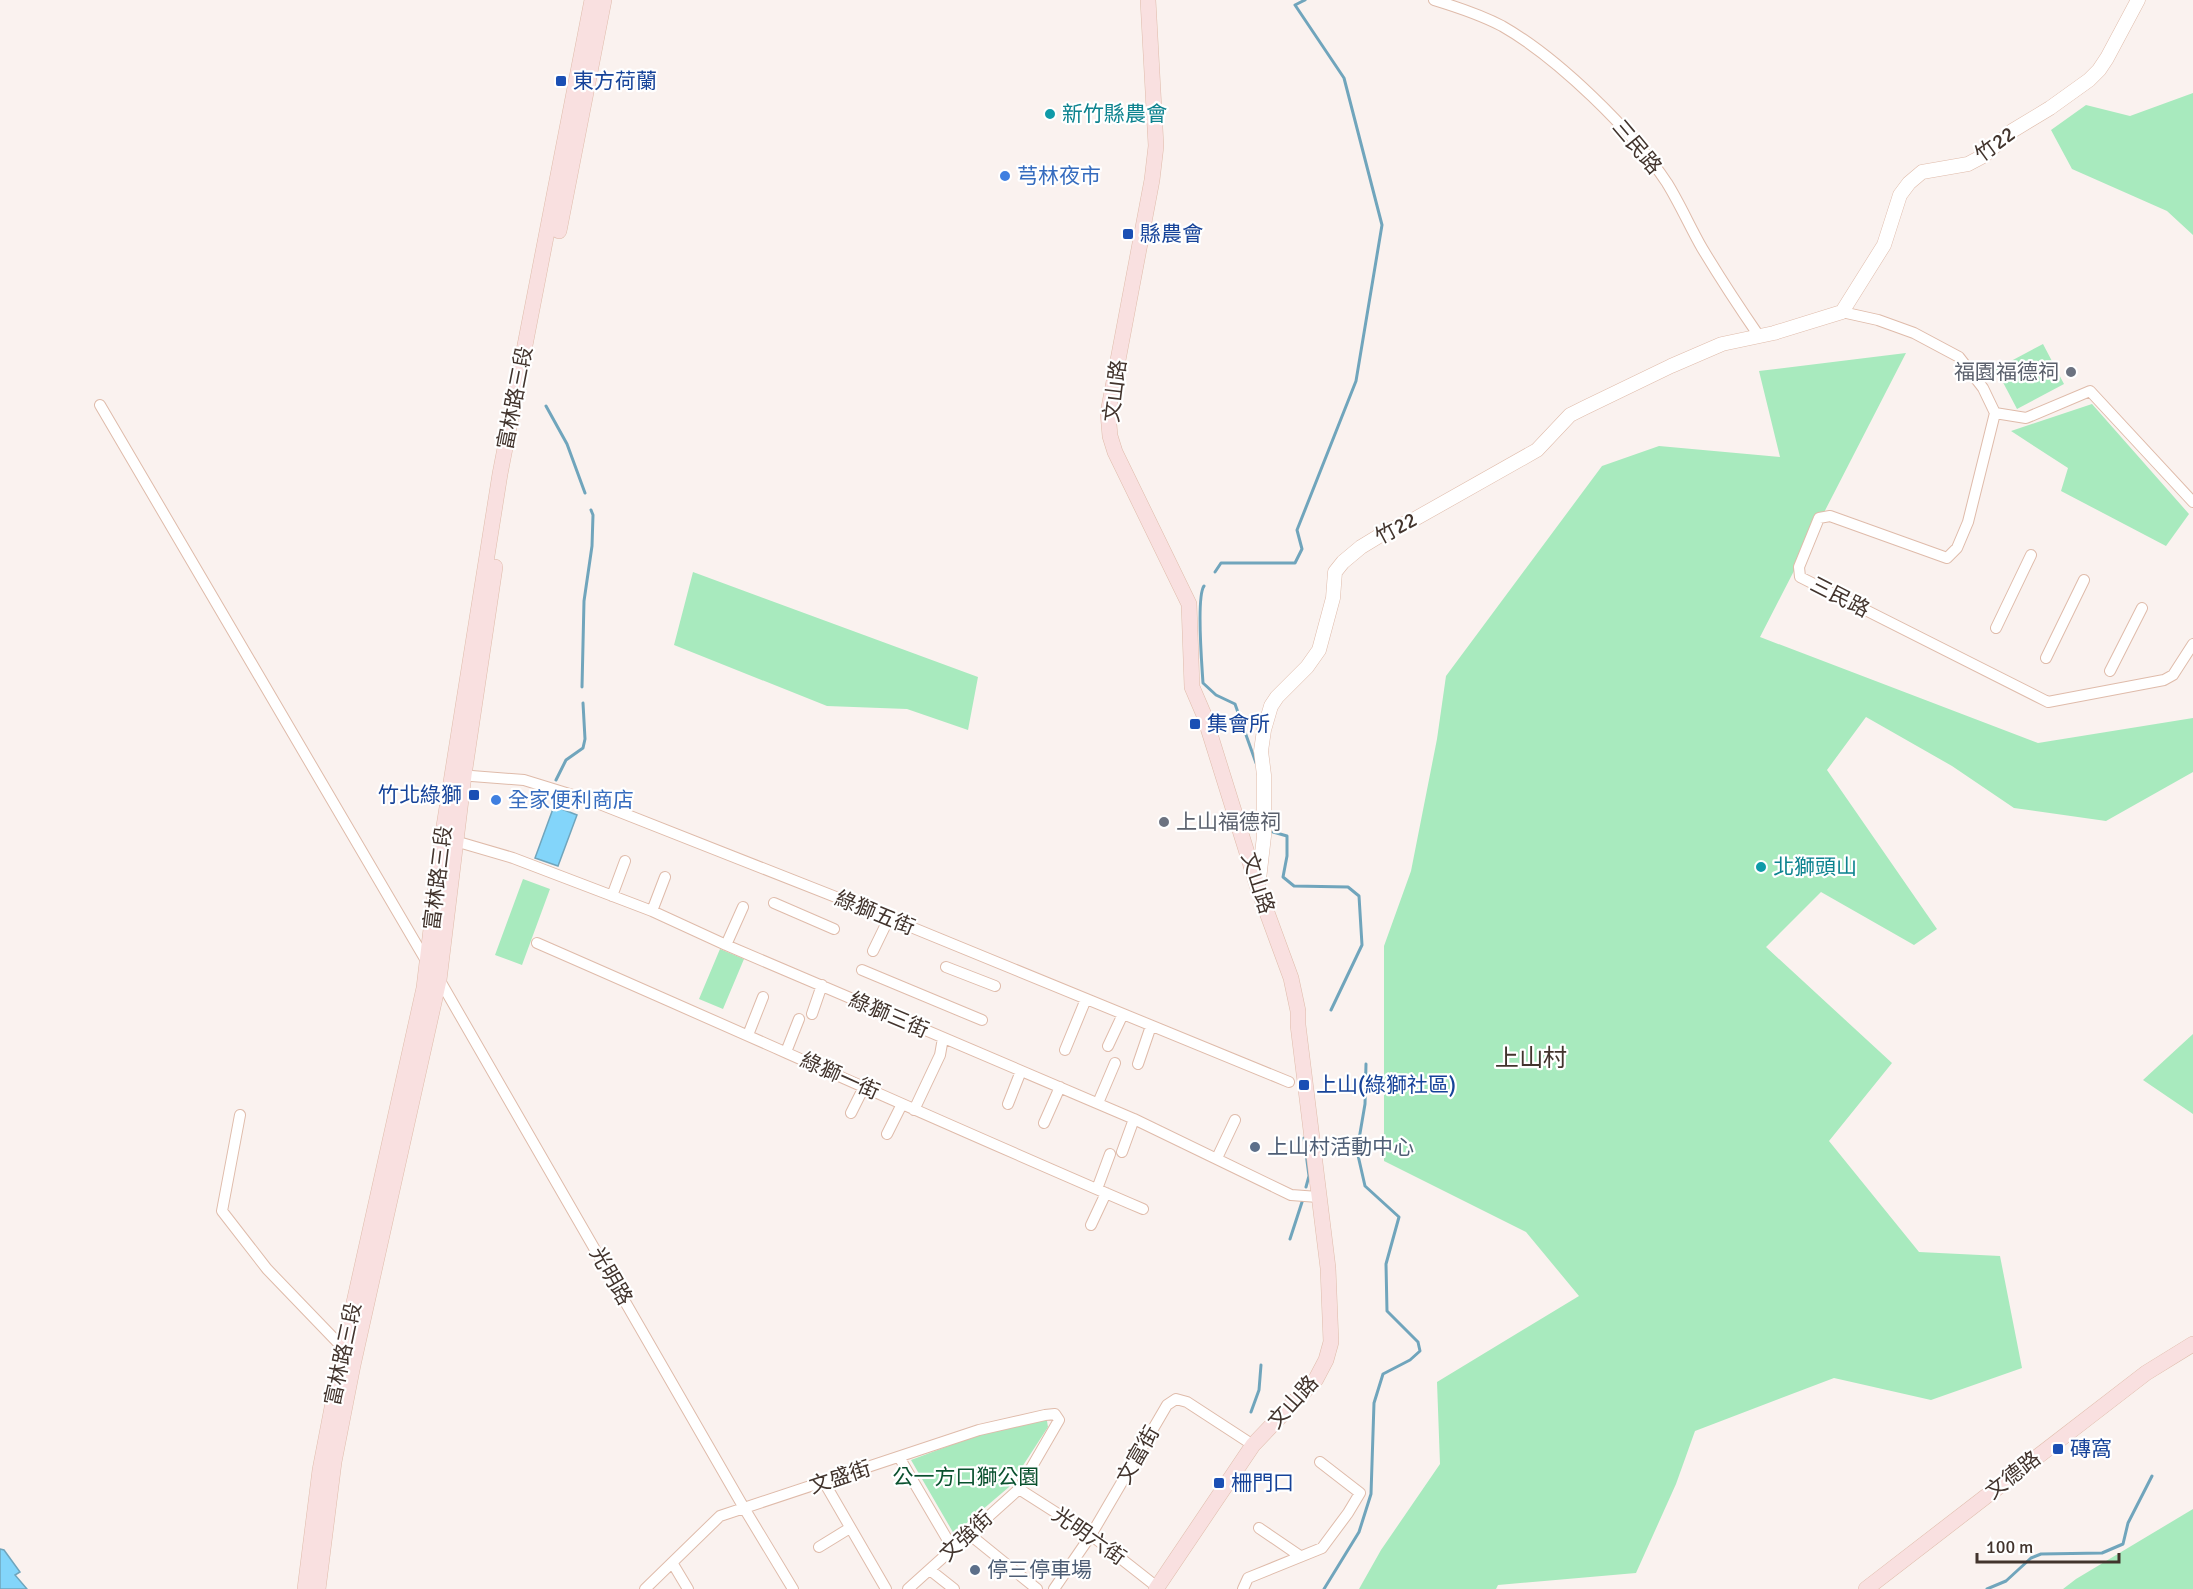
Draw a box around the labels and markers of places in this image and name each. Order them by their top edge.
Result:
place label: 東方荷蘭 [573,68,657,94]
marker: 東方荷蘭 [554,74,568,88]
place label: 新竹縣農會 [1062,101,1167,127]
marker: 新竹縣農會 [1043,107,1057,121]
place label: 芎林夜市 [1017,163,1101,189]
marker: 芎林夜市 [998,169,1012,183]
place label: 縣農會 [1140,221,1203,247]
marker: 縣農會 [1121,227,1135,241]
place label: 福園福德祠 [1954,359,2059,385]
marker: 福園福德祠 [2064,365,2078,379]
place label: 集會所 [1207,711,1270,737]
marker: 集會所 [1188,717,1202,731]
place label: 竹北綠獅 [378,782,462,808]
place label: 全家便利商店 [508,787,634,813]
marker: 竹北綠獅 [467,788,481,802]
marker: 全家便利商店 [489,793,503,807]
place label: 上山福德祠 [1176,809,1281,835]
marker: 上山福德祠 [1157,815,1171,829]
place label: 北獅頭山 [1773,854,1857,880]
marker: 北獅頭山 [1754,860,1768,874]
place label: 上山(綠獅社區) [1316,1072,1456,1098]
marker: 上山(綠獅社區) [1297,1078,1311,1092]
place label: 上山村活動中心 [1267,1134,1414,1160]
marker: 上山村活動中心 [1248,1140,1262,1154]
place label: 磚窩 [2070,1436,2112,1462]
marker: 磚窩 [2051,1442,2065,1456]
place label: 柵門口 [1231,1470,1294,1496]
marker: 柵門口 [1212,1476,1226,1490]
place label: 停三停車場 [987,1557,1092,1583]
marker: 停三停車場 [968,1563,982,1577]

